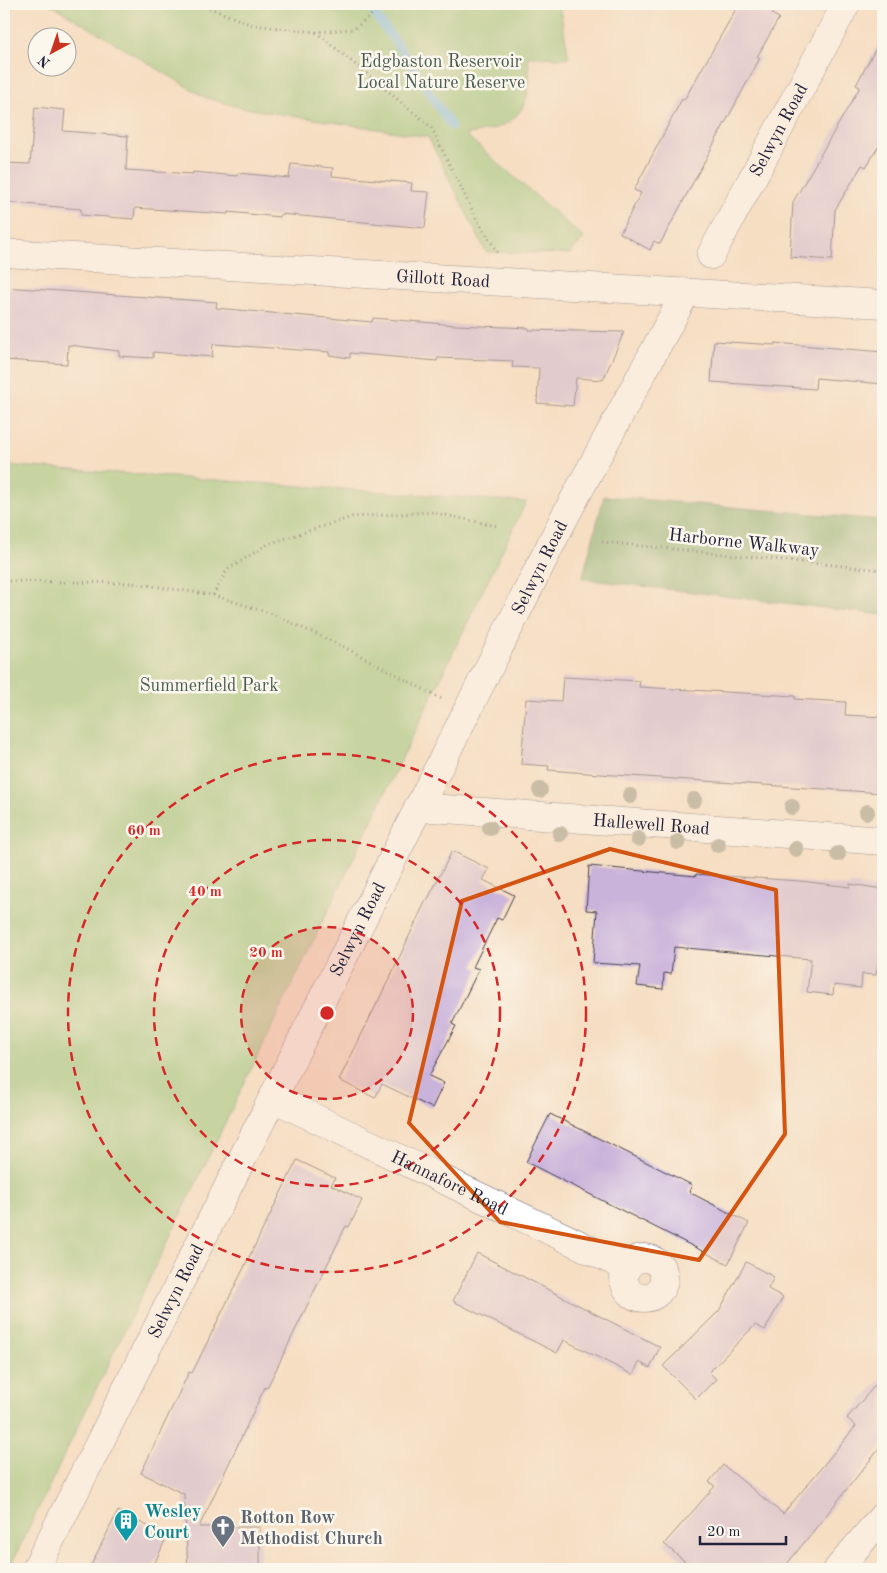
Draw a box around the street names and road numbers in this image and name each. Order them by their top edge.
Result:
street label: Selwyn Road [747,81,811,180]
street label: Gillott Road [396,268,491,291]
street label: Selwyn Road [509,518,571,618]
street label: Harborne Walkway [668,526,821,560]
street label: Hallewell Road [592,812,711,838]
street label: Selwyn Road [327,880,389,980]
street label: Hannafore Road [388,1148,511,1219]
street label: Selwyn Road [145,1242,208,1342]

